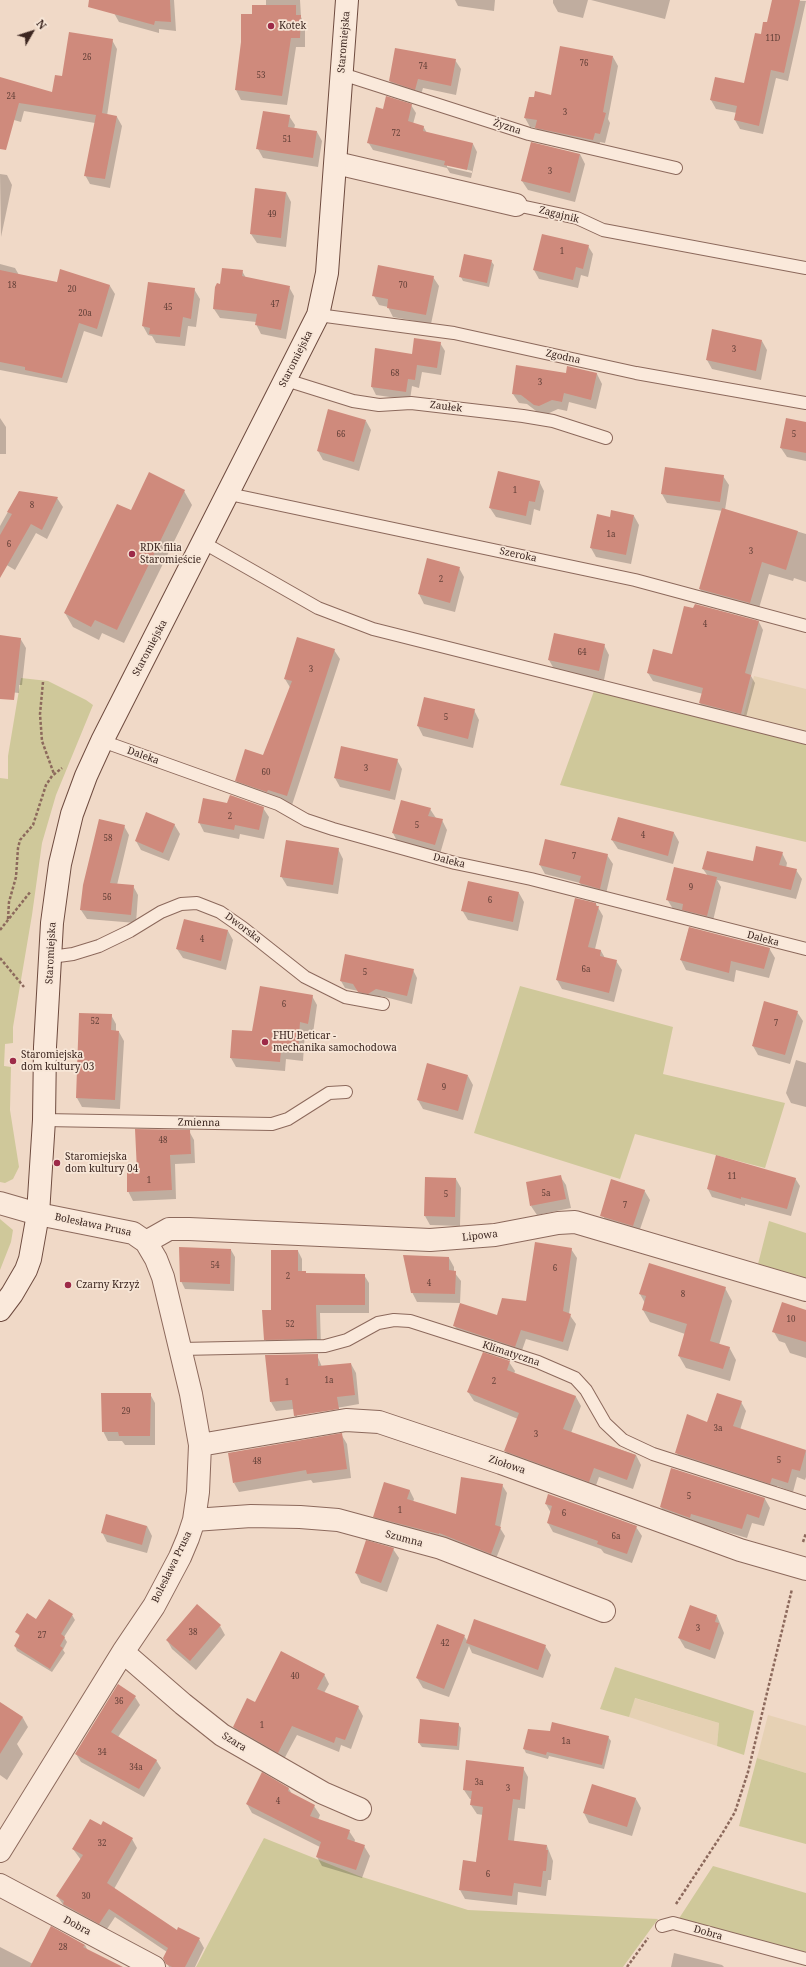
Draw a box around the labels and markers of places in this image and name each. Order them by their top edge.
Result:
place label: Kotek [279,20,306,32]
marker: Kotek [266,21,276,31]
place label: RDK filia Staromieście [140,542,201,566]
marker: RDK filia Staromieście [127,549,137,559]
place label: FHU Beticar - mechanika samochodowa [273,1030,397,1054]
marker: FHU Beticar - mechanika samochodowa [260,1037,270,1047]
place label: Staromiejska dom kultury 03 [21,1049,94,1072]
marker: Staromiejska dom kultury 03 [8,1056,18,1066]
place label: Staromiejska dom kultury 04 [65,1151,138,1174]
marker: Staromiejska dom kultury 04 [52,1158,62,1168]
place label: Czarny Krzyż [76,1279,140,1291]
marker: Czarny Krzyż [63,1280,73,1290]

